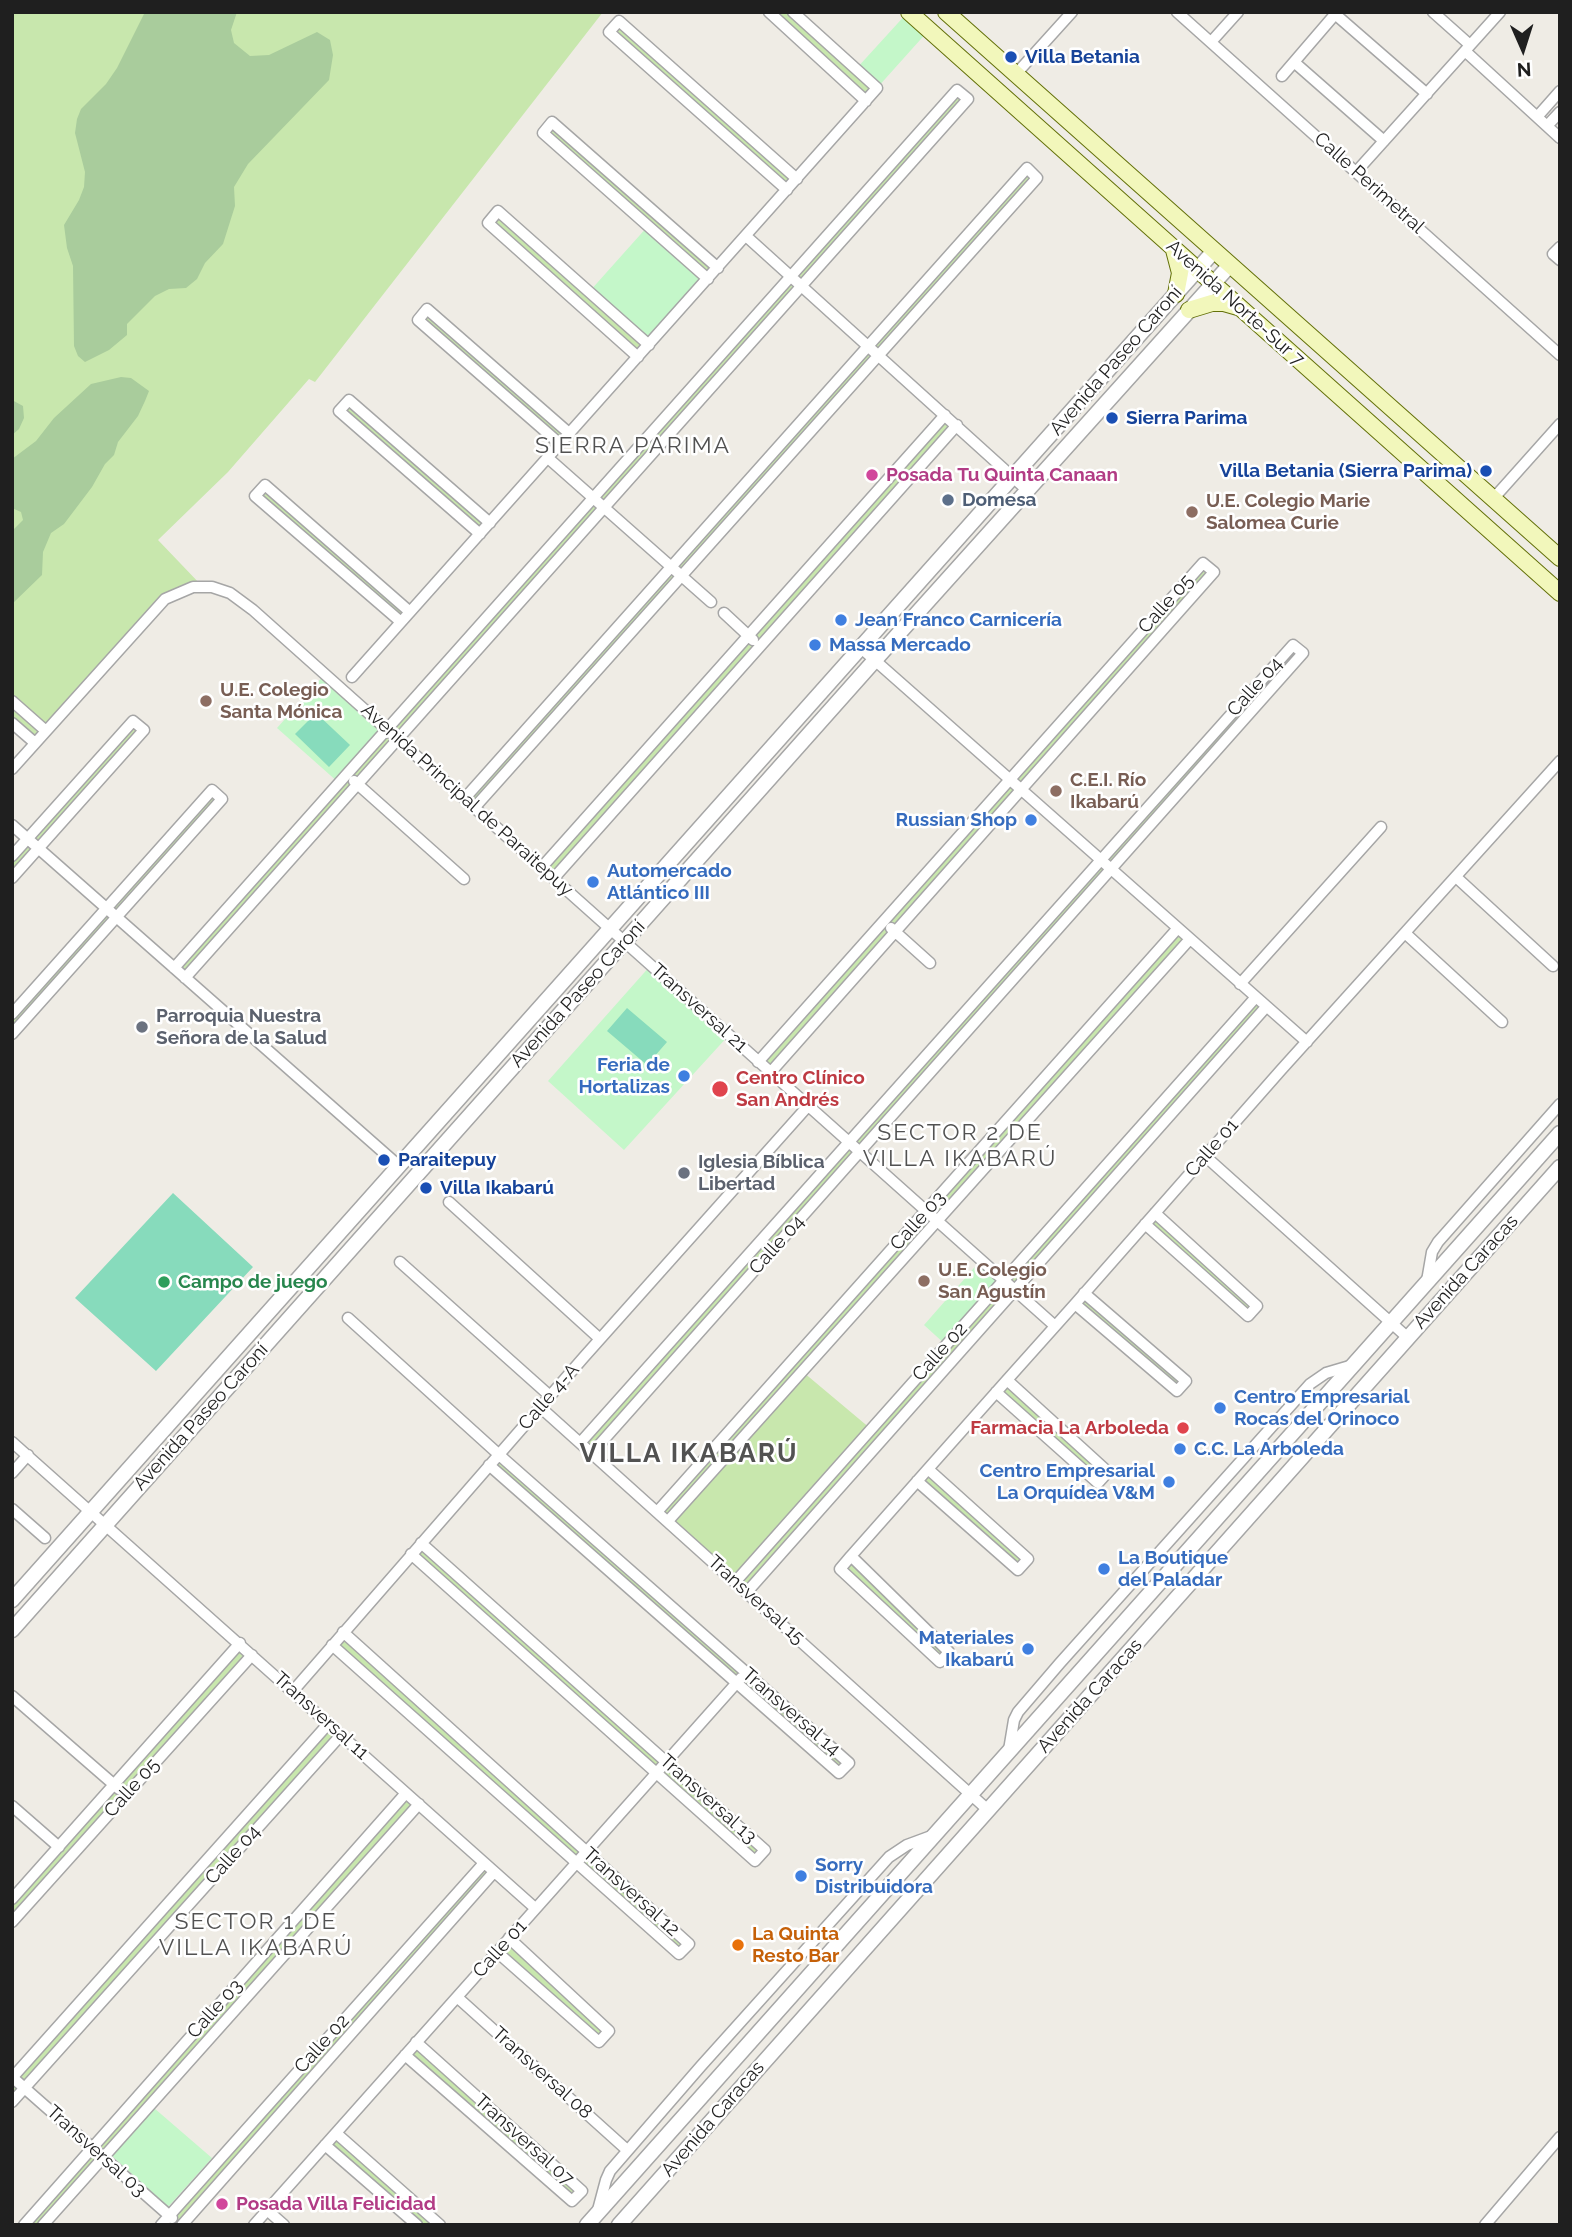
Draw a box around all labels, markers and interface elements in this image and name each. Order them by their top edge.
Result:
north arrow [1488,14,1558,84]
place label: Villa Betania [1025,46,1140,68]
marker: Villa Betania [1003,49,1019,65]
text: N [1516,59,1532,81]
street label: Calle Perimetral [1309,128,1429,238]
street label: Avenida Norte-Sur 7 [1161,235,1309,371]
street label: Avenida Paseo Caroní [1045,282,1187,440]
place label: Sierra Parima [1126,407,1247,429]
marker: Sierra Parima [1104,410,1120,426]
district label: SIERRA PARIMA [537,432,729,460]
place label: Villa Betania (Sierra Parima) [1219,460,1472,482]
marker: Villa Betania (Sierra Parima) [1478,463,1494,479]
place label: Posada Tu Quinta Canaan [886,464,1118,486]
marker: Posada Tu Quinta Canaan [864,467,880,483]
place label: Domesa [962,489,1036,511]
place label: U.E. Colegio Marie Salomea Curie [1206,490,1370,534]
marker: Domesa [940,492,956,508]
marker: U.E. Colegio Marie Salomea Curie [1184,504,1200,520]
street label: Calle 05 [1134,570,1198,638]
place label: Jean Franco Carnicería [855,609,1062,631]
marker: Jean Franco Carnicería [833,612,849,628]
place label: Massa Mercado [829,634,971,656]
marker: Massa Mercado [807,637,823,653]
street label: Calle 04 [1223,653,1287,721]
place label: U.E. Colegio Santa Mónica [220,679,342,723]
marker: U.E. Colegio Santa Mónica [198,693,214,709]
street label: Avenida Principal de Paraitepuy [356,699,578,901]
place label: C.E.I. Río Ikabarú [1070,769,1146,813]
marker: C.E.I. Río Ikabarú [1048,783,1064,799]
place label: Russian Shop [896,809,1017,831]
marker: Russian Shop [1023,812,1039,828]
place label: Automercado Atlántico III [607,860,732,904]
marker: Automercado Atlántico III [585,874,601,890]
street label: Avenida Paseo Caroní [506,916,650,1072]
street label: Transversal 21 [646,959,752,1057]
place label: Parroquia Nuestra Señora de la Salud [156,1005,327,1049]
marker: Parroquia Nuestra Señora de la Salud [134,1019,150,1035]
place label: Feria de Hortalizas [578,1054,670,1098]
place label: Centro Clínico San Andrés [736,1067,865,1111]
marker: Feria de Hortalizas [676,1068,692,1084]
marker: Centro Clínico San Andrés [710,1079,730,1099]
street label: Calle 01 [1181,1114,1243,1182]
district label: SECTOR 2 DE VILLA IKABARÚ [864,1119,1056,1173]
place label: Paraitepuy [398,1149,496,1171]
place label: Iglesia Bíblica Libertad [698,1151,825,1195]
marker: Paraitepuy [376,1152,392,1168]
marker: Iglesia Bíblica Libertad [676,1165,692,1181]
place label: Villa Ikabarú [440,1177,554,1199]
marker: Villa Ikabarú [418,1180,434,1196]
street label: Calle 03 [886,1187,950,1255]
street label: Avenida Caracas [1409,1210,1523,1334]
street label: Calle 04 [745,1211,809,1279]
place label: U.E. Colegio San Agustín [938,1259,1047,1303]
place label: Campo de juego [178,1271,328,1293]
marker: U.E. Colegio San Agustín [916,1273,932,1289]
marker: Campo de juego [156,1274,172,1290]
street label: Calle 02 [908,1318,972,1386]
street label: Avenida Paseo Caroní [129,1339,273,1495]
street label: Calle 4-A [514,1359,584,1435]
place label: Centro Empresarial Rocas del Orinoco [1234,1386,1410,1430]
marker: Centro Empresarial Rocas del Orinoco [1212,1400,1228,1416]
place label: Farmacia La Arboleda [970,1417,1169,1439]
marker: Farmacia La Arboleda [1175,1420,1191,1436]
district label: VILLA IKABARÚ [581,1438,797,1470]
place label: C.C. La Arboleda [1194,1438,1344,1460]
marker: C.C. La Arboleda [1172,1441,1188,1457]
place label: Centro Empresarial La Orquídea V&M [979,1460,1155,1504]
marker: Centro Empresarial La Orquídea V&M [1161,1474,1177,1490]
place label: La Boutique del Paladar [1118,1547,1228,1591]
street label: Transversal 15 [703,1551,809,1649]
marker: La Boutique del Paladar [1096,1561,1112,1577]
place label: Materiales Ikabarú [918,1627,1014,1671]
street label: Avenida Caracas [1033,1634,1147,1758]
marker: Materiales Ikabarú [1020,1641,1036,1657]
street label: Transversal 14 [737,1663,845,1761]
street label: Transversal 11 [269,1667,373,1765]
street label: Transversal 13 [655,1750,761,1848]
street label: Calle 05 [100,1754,164,1822]
street label: Calle 04 [201,1821,265,1889]
street label: Transversal 12 [578,1843,684,1941]
place label: Sorry Distribuidora [815,1854,933,1898]
marker: Sorry Distribuidora [793,1868,809,1884]
district label: SECTOR 1 DE VILLA IKABARÚ [160,1908,352,1962]
street label: Calle 01 [468,1916,532,1982]
place label: La Quinta Resto Bar [752,1923,839,1967]
marker: La Quinta Resto Bar [730,1937,746,1953]
street label: Calle 03 [183,1975,247,2043]
street label: Calle 02 [290,2010,354,2078]
street label: Transversal 08 [487,2022,597,2124]
street label: Avenida Caracas [657,2057,769,2181]
street label: Transversal 07 [470,2089,578,2191]
street label: Transversal 03 [42,2100,150,2202]
place label: Posada Villa Felicidad [236,2193,436,2215]
marker: Posada Villa Felicidad [214,2196,230,2212]

